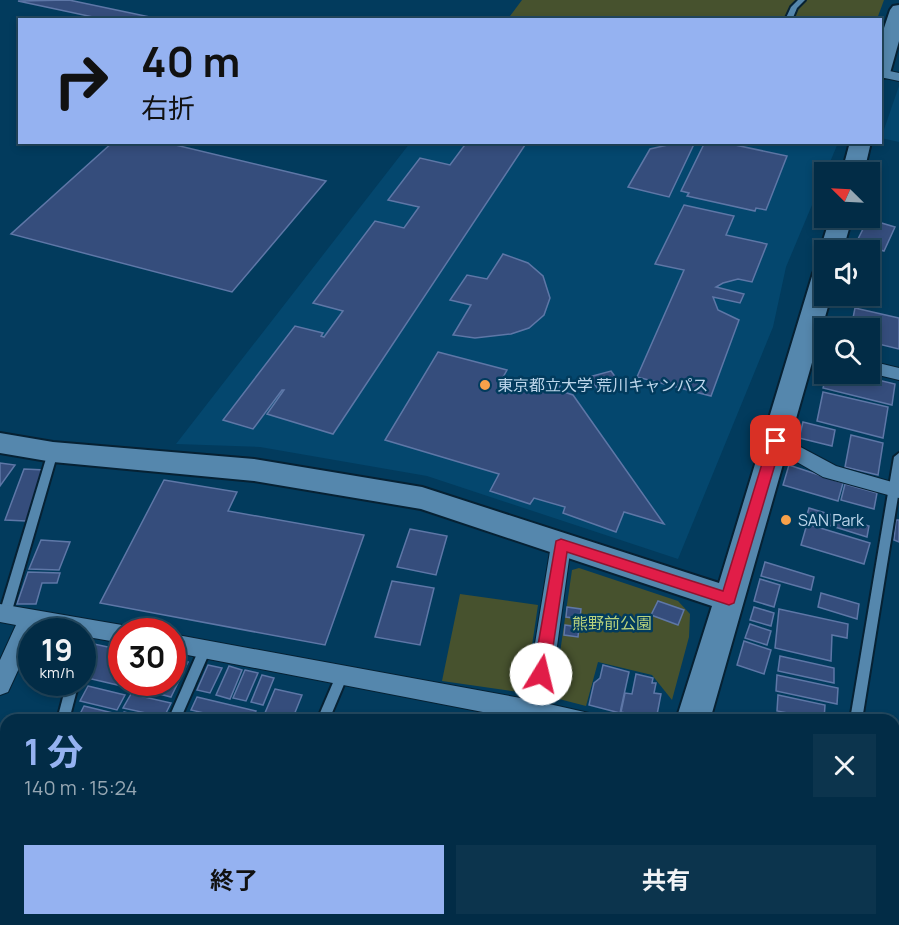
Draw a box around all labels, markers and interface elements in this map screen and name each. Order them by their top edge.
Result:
text: 40 m [141,32,240,90]
icon: right [42,42,120,120]
text: 右折 [141,89,195,126]
north arrow [814,162,880,228]
map controls [814,162,880,384]
button: sound [814,240,880,306]
button: search [814,318,880,384]
place label: 東京都立大学 荒川キャンパス [497,374,708,396]
marker: 東京都立大学 荒川キャンパス [478,378,492,392]
pin [750,415,801,466]
icon: arrive [759,424,792,457]
place label: SAN Park [798,509,865,531]
marker: SAN Park [779,513,793,527]
park label: 熊野前公園 [572,612,652,634]
speed limit sign: 30 [108,618,186,696]
text: 19 [41,629,73,670]
position arrow [509,642,573,706]
text: km/h [40,662,74,683]
text: 1 分 [24,727,83,776]
button: close [813,734,876,797]
text: 140 m · 15:24 [24,774,137,801]
button: 終了 [24,845,444,914]
button: 共有 [456,845,876,914]

